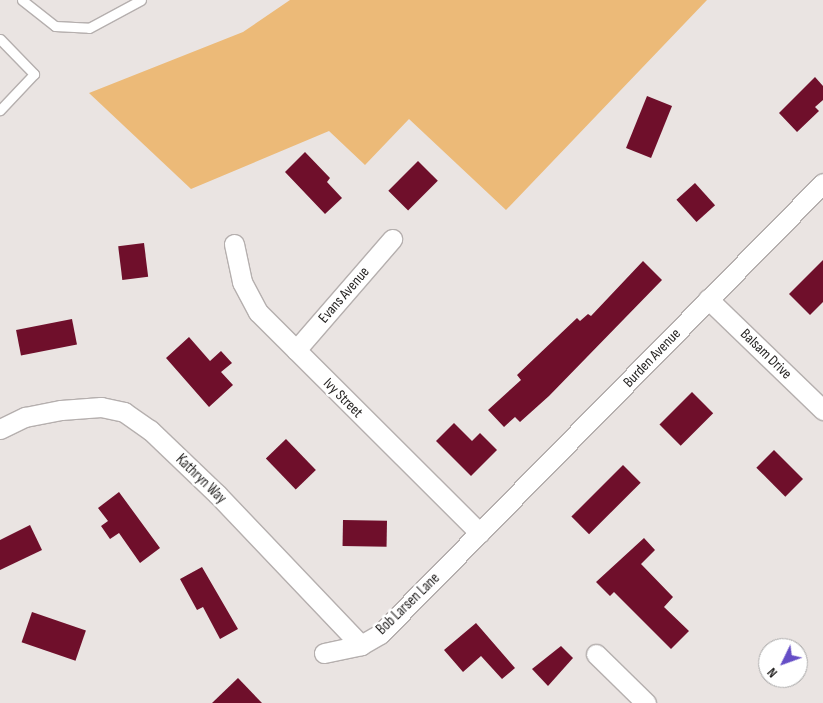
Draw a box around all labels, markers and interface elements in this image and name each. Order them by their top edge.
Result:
street label: Evans Avenue [315,263,373,327]
street label: Burden Avenue [620,325,684,391]
street label: Balsam Drive [737,325,795,383]
street label: Ivy Street [319,374,367,422]
street label: Kathryn Way [172,451,230,507]
street label: Bob Larsen Lane [373,569,443,639]
north arrow [758,638,808,688]
text: N [763,664,781,681]

